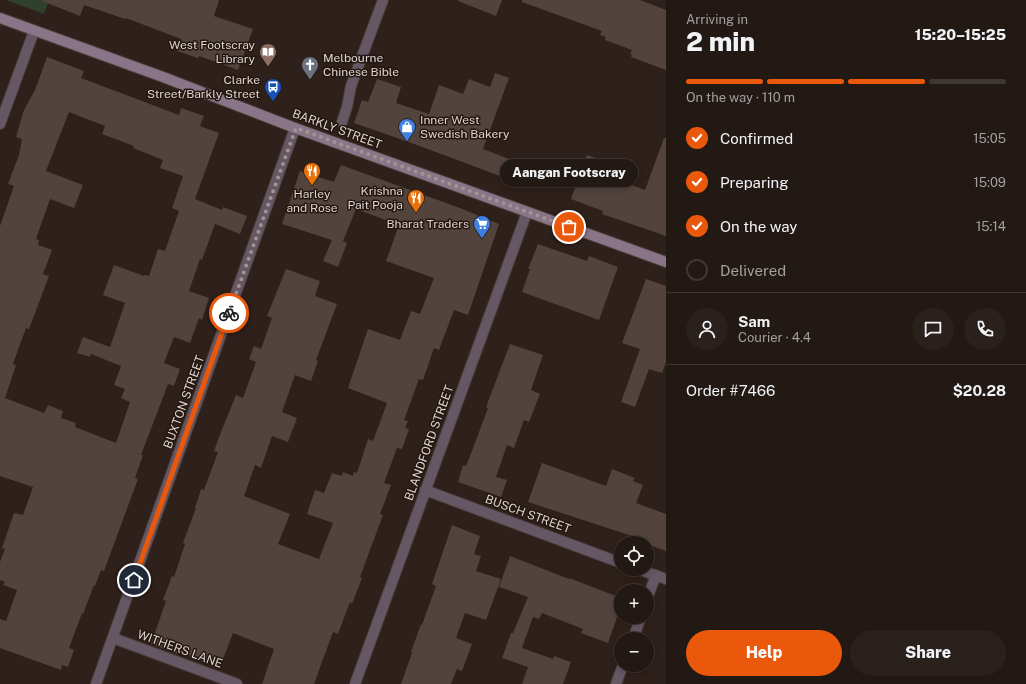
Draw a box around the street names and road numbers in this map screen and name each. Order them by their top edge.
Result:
street label: BARKLY STREET [290,106,384,152]
street label: BUXTON STREET [161,354,207,450]
street label: BLANDFORD STREET [402,383,456,503]
street label: BUSCH STREET [483,492,573,536]
street label: WITHERS LANE [135,627,225,671]

